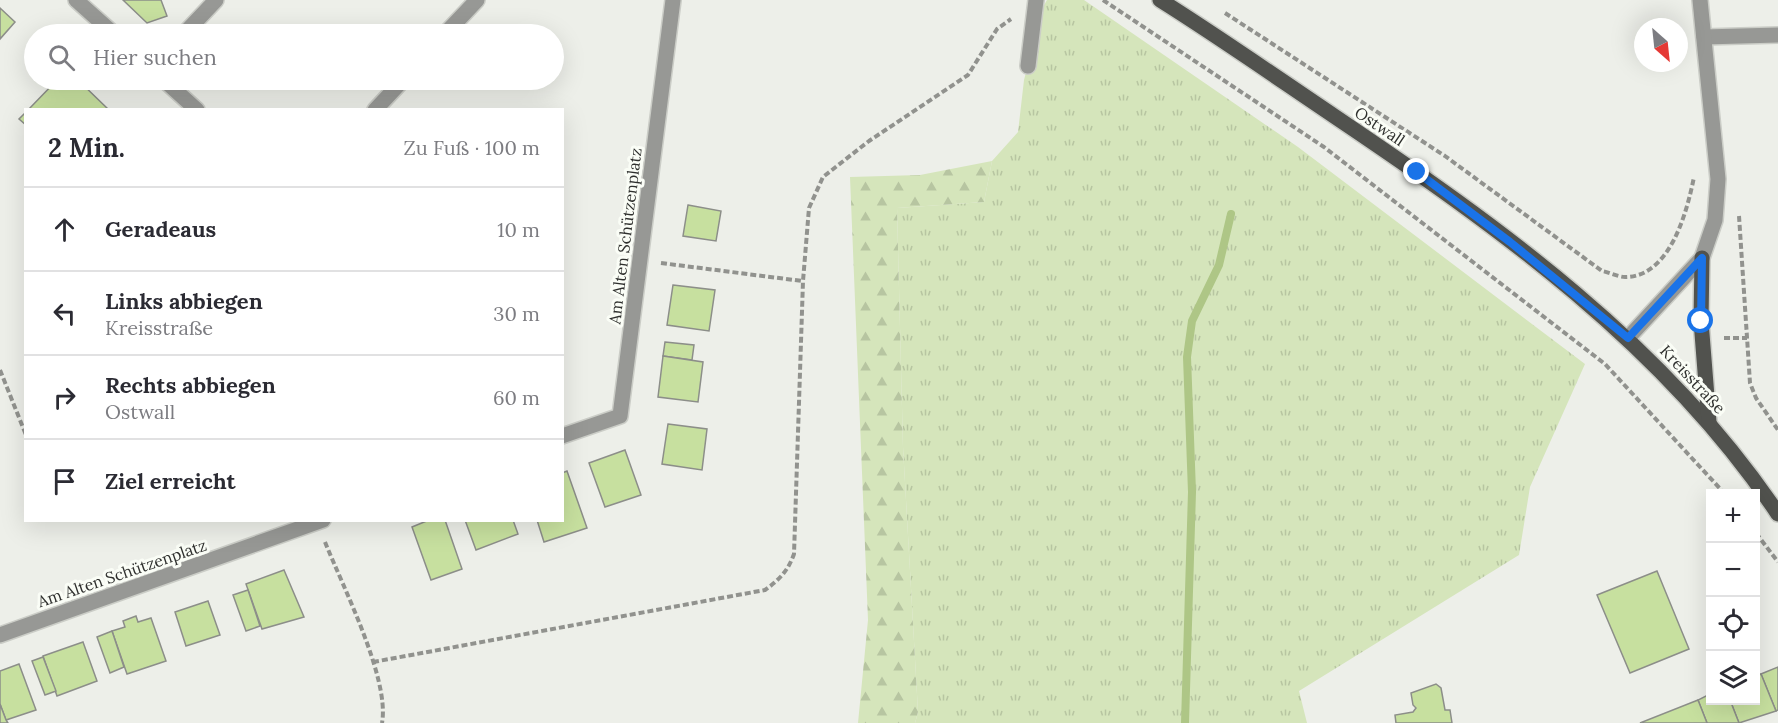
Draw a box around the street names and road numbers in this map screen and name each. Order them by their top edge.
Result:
street label: Ostwall [1351,102,1409,150]
street label: Am Alten Schützenplatz [604,147,646,326]
street label: Kreisstraße [1656,341,1730,418]
street label: Am Alten Schützenplatz [34,535,209,612]

